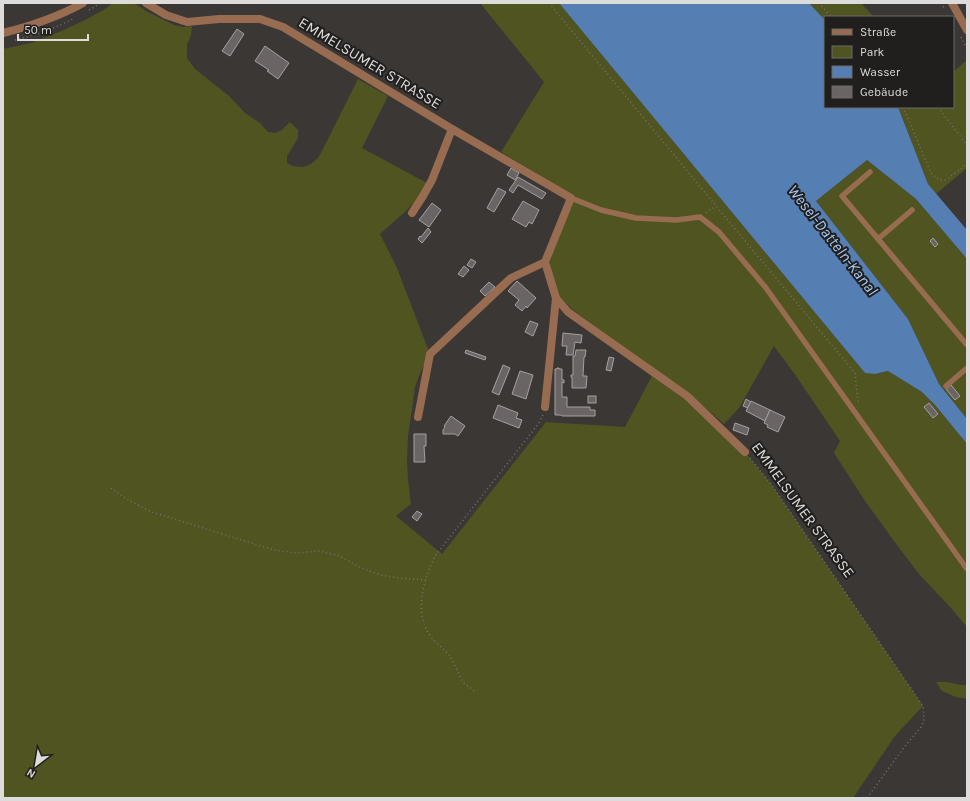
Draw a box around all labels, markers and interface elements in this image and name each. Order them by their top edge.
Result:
street label: EMMELSUMER STRASSE [296,13,444,113]
scale bar [18,16,88,42]
legend [824,16,954,108]
text: 50 m [24,23,52,37]
text: Straße [860,25,896,39]
text: Park [860,45,885,59]
text: Wasser [860,65,901,79]
text: Gebäude [860,85,908,99]
water label: Wesel-Datteln-Kanal [784,181,882,299]
street label: EMMELSUMER STRASSE [748,439,858,581]
north arrow [16,745,56,785]
text: N [24,766,38,781]

